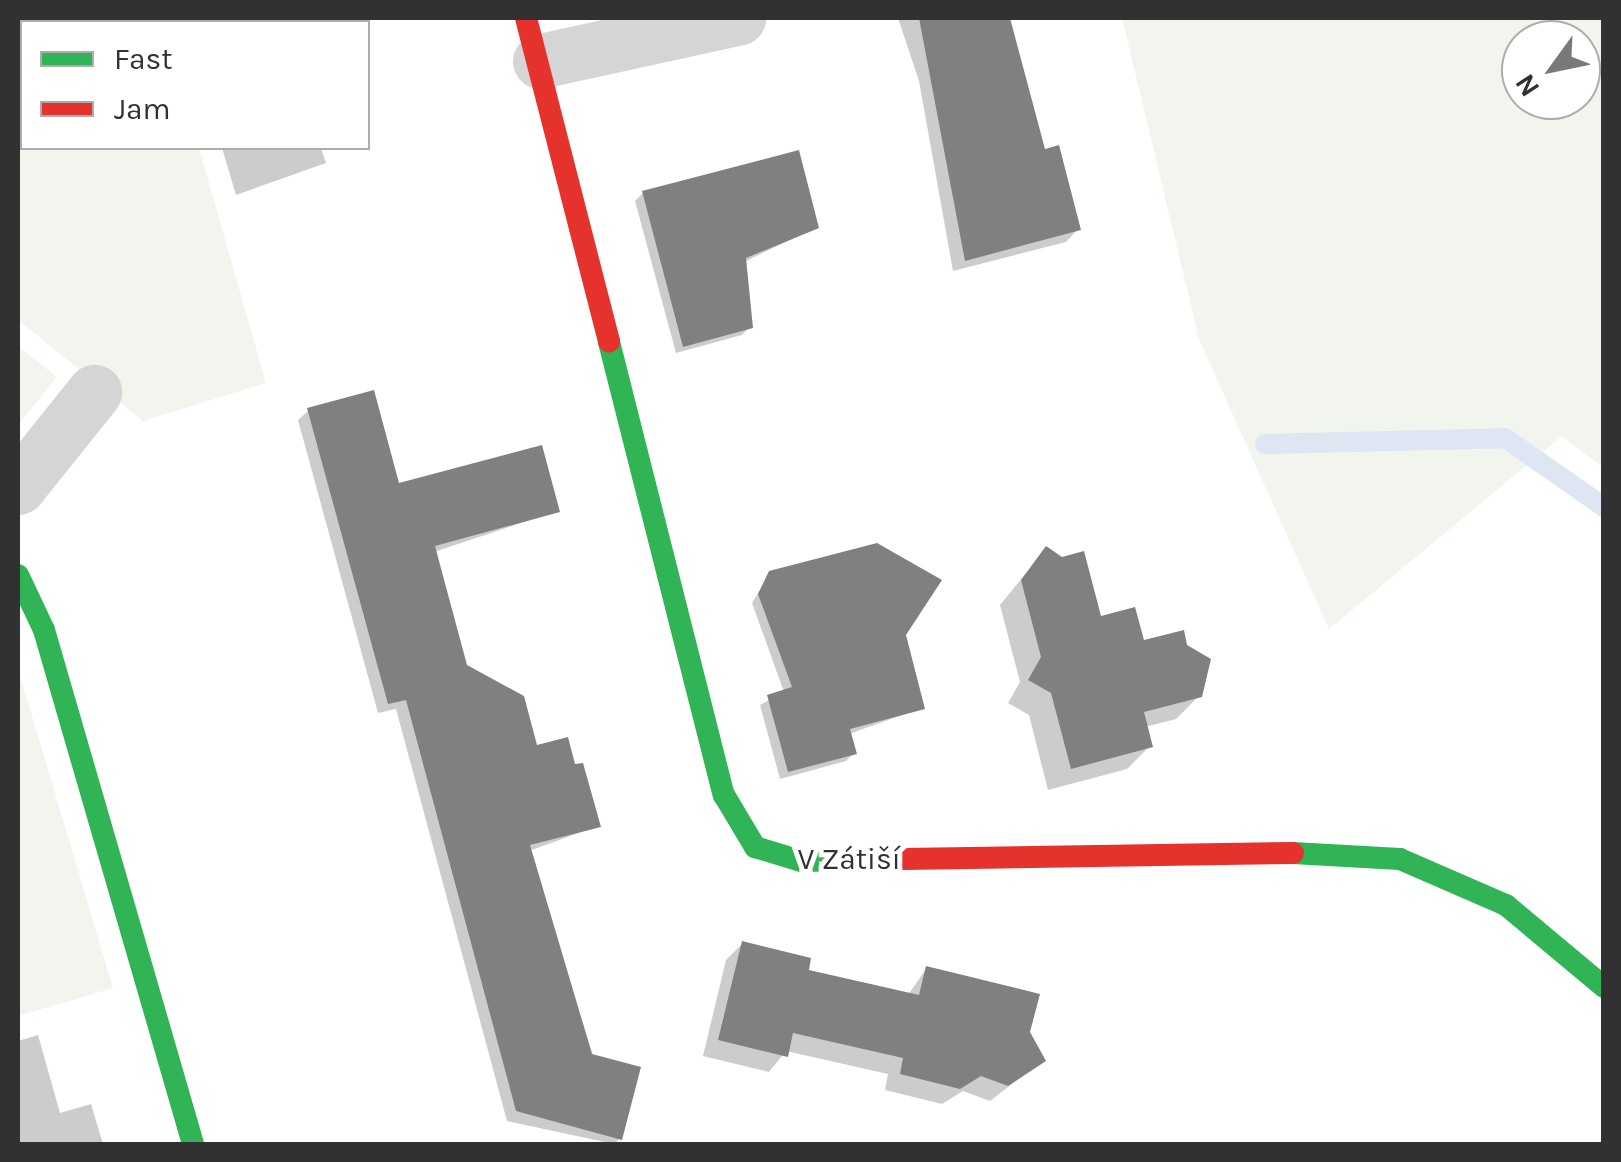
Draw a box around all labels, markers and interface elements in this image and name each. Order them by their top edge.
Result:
legend [20,20,370,150]
north arrow [1501,20,1601,120]
text: Fast [114,41,173,77]
text: N [1508,68,1546,103]
text: Jam [114,91,171,127]
street label: V Zátiší [797,841,901,877]

